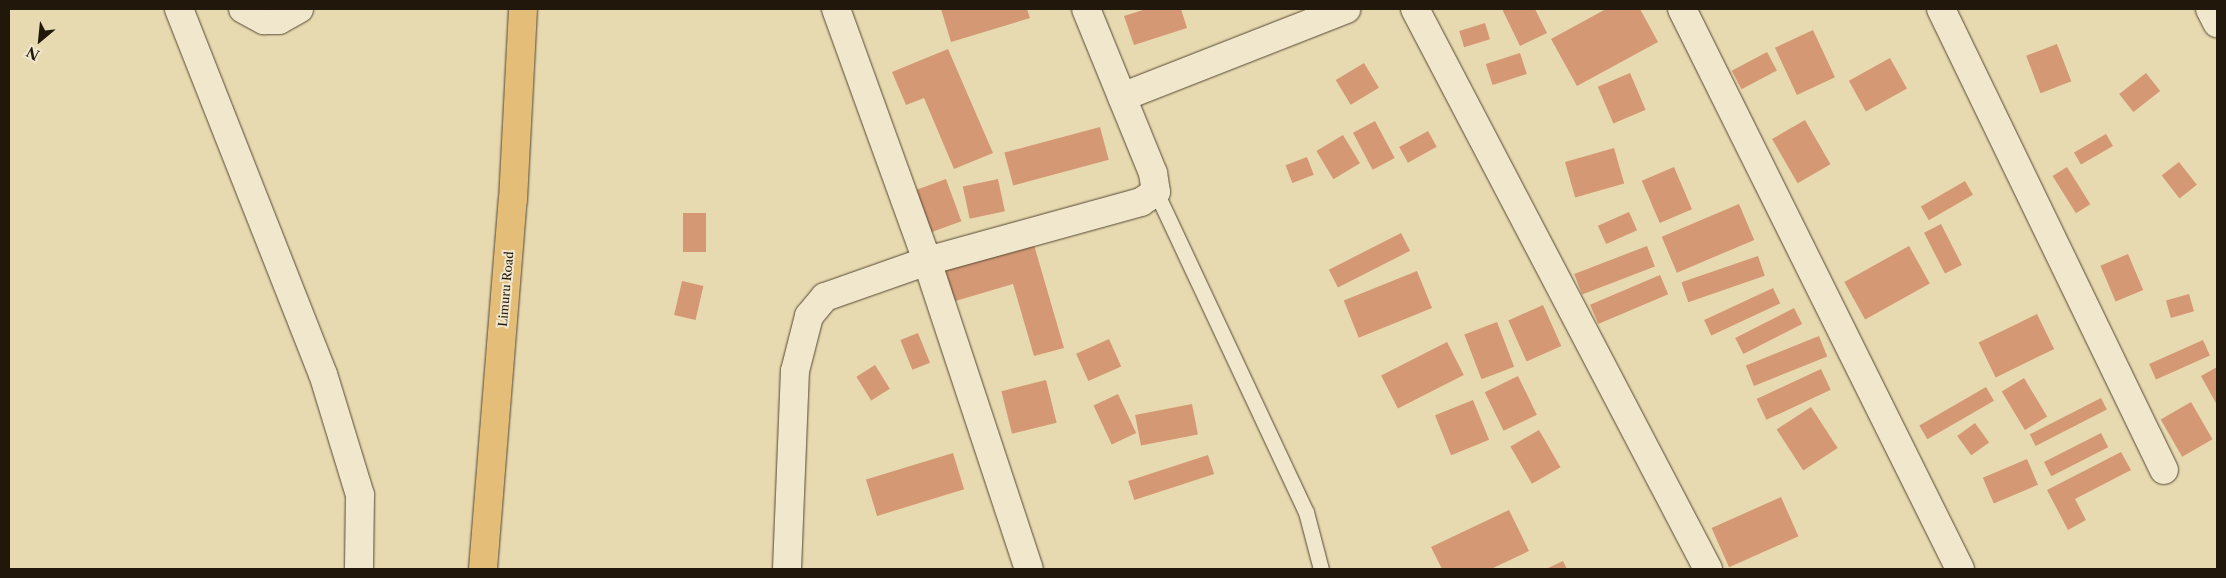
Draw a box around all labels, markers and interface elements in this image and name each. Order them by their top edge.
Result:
north arrow [15,15,65,65]
text: N [23,42,43,64]
street label: Limuru Road [496,251,516,327]

